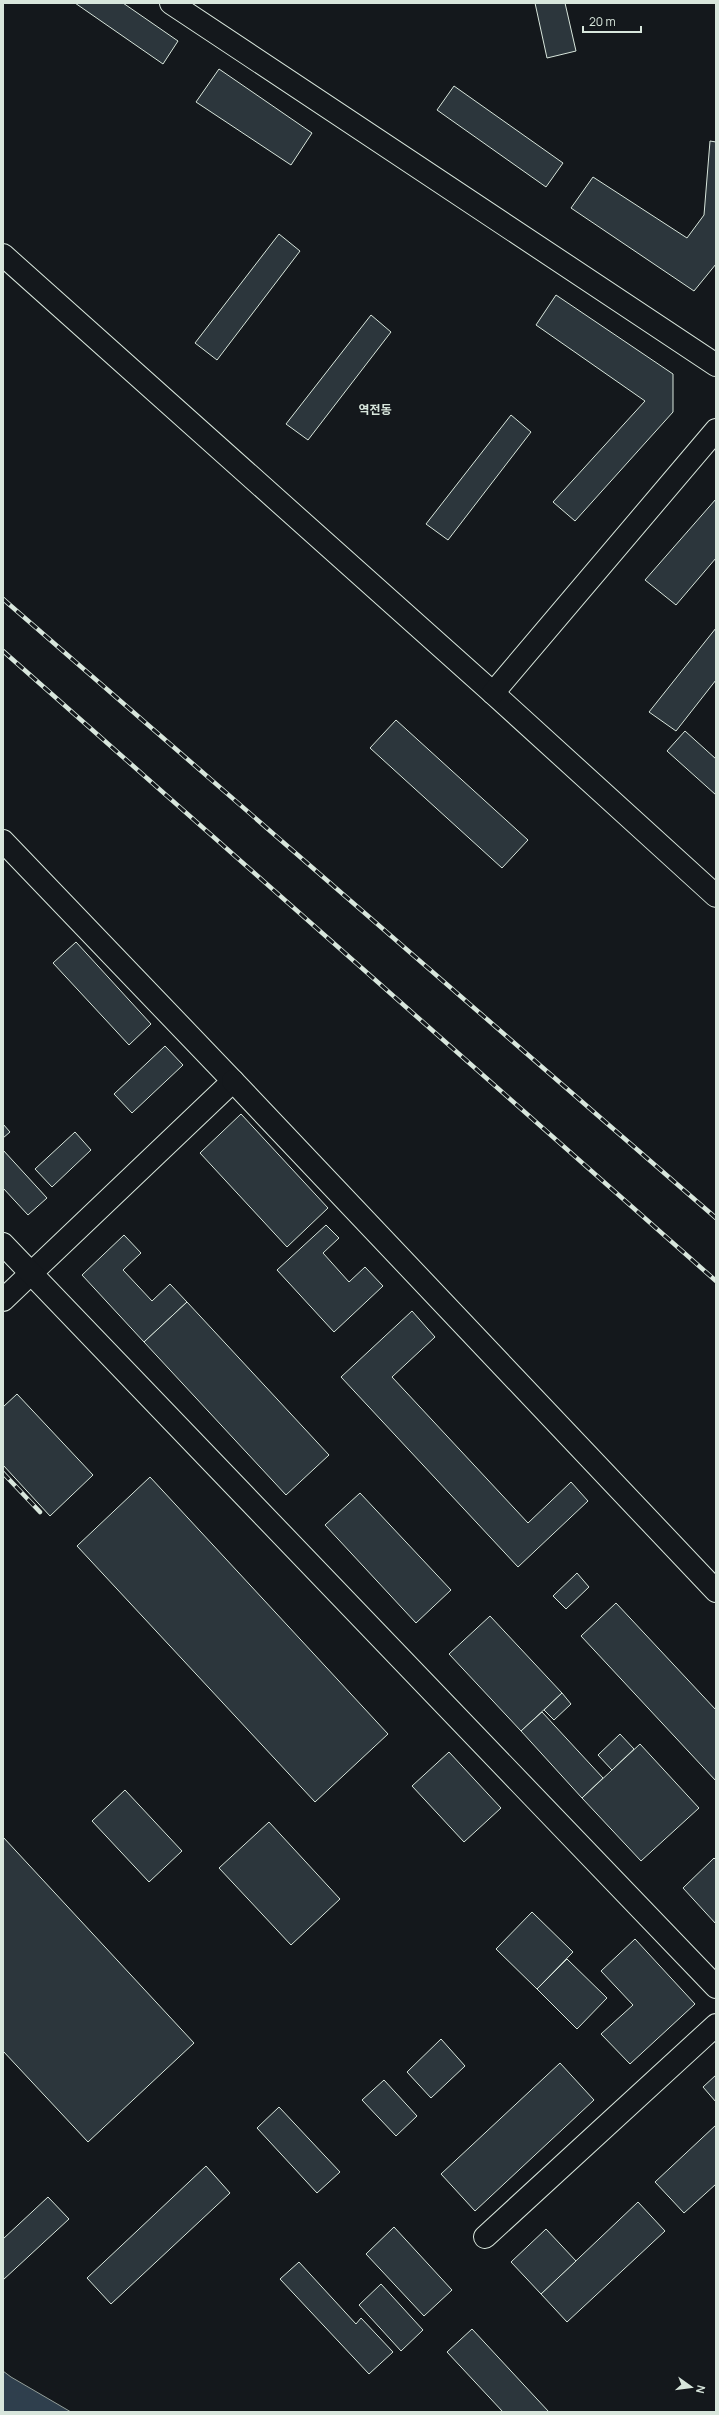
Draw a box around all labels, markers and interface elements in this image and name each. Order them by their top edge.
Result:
scale bar [583,8,641,34]
text: 20 m [589,13,616,30]
district label: 역전동 [358,401,392,418]
north arrow [671,2367,711,2407]
text: N [693,2384,709,2395]

